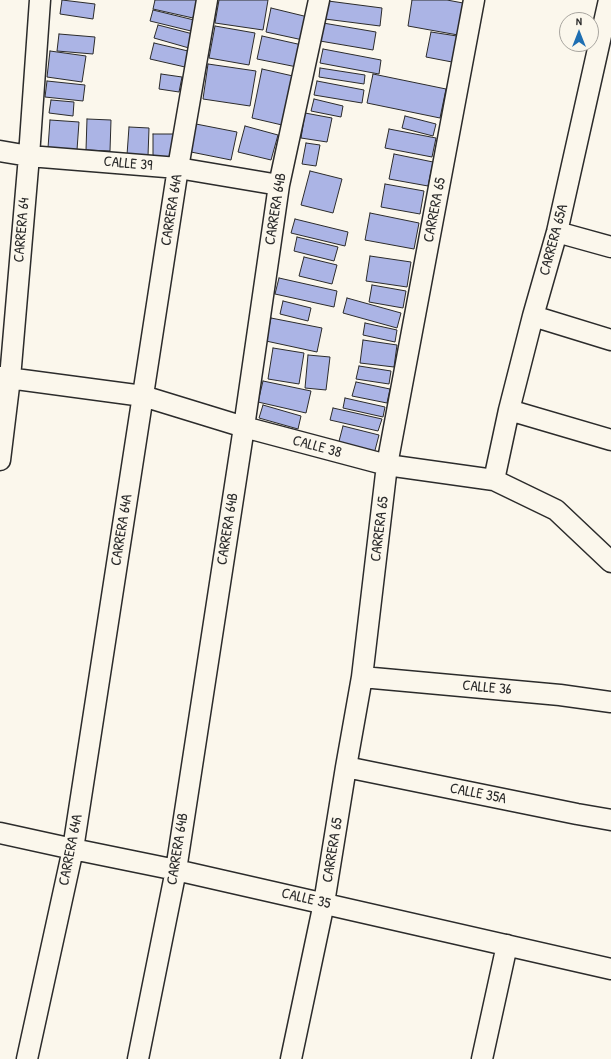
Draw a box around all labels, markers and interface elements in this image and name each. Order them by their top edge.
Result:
north arrow [559,12,599,52]
text: N [576,14,582,28]
street label: CALLE 39 [103,153,153,175]
street label: CARRERA 64B [261,172,291,246]
street label: CARRERA 64A [157,173,187,247]
street label: CARRERA 65 [420,176,450,244]
street label: CARRERA 64 [10,197,34,263]
street label: CARRERA 65A [536,202,572,278]
street label: CALLE 38 [291,432,343,462]
street label: CARRERA 64B [213,492,243,566]
street label: CARRERA 64A [107,493,137,567]
street label: CARRERA 65 [367,495,393,563]
street label: CALLE 36 [462,677,512,699]
street label: CALLE 35A [448,780,508,808]
street label: CARRERA 64B [163,812,193,886]
street label: CARRERA 64A [55,813,87,887]
street label: CARRERA 65 [319,816,347,884]
street label: CALLE 35 [280,885,332,913]

